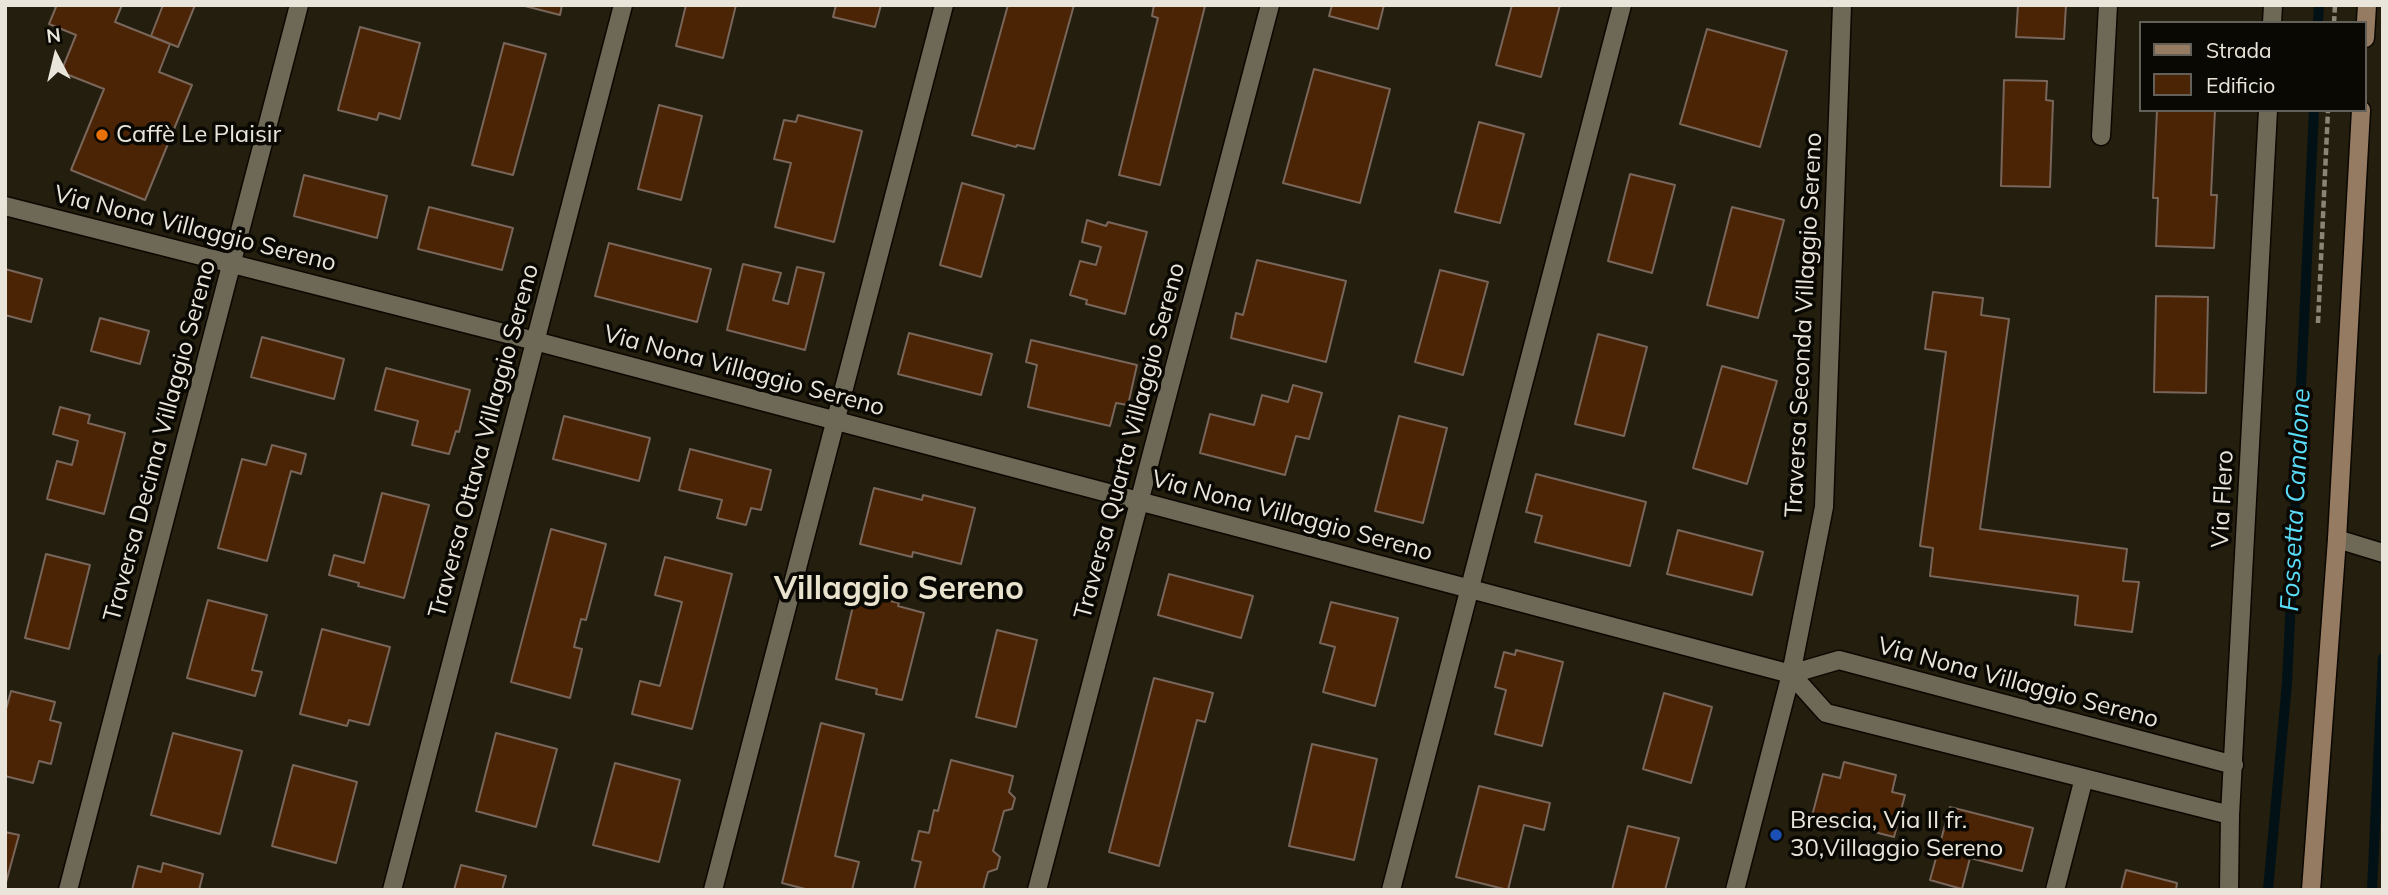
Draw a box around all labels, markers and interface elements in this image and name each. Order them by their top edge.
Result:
north arrow [21,21,91,91]
legend [2140,21,2367,112]
text: N [45,22,62,48]
text: Strada [2206,37,2272,63]
text: Edificio [2206,72,2275,98]
place label: Caffè Le Plaisir [116,121,281,149]
marker: Caffè Le Plaisir [94,127,110,143]
street label: Traversa Seconda Villaggio Sereno [1780,132,1828,518]
street label: Via Nona Villaggio Sereno [51,180,339,278]
street label: Traversa Decima Villaggio Sereno [98,257,222,625]
street label: Traversa Quarta Villaggio Sereno [1068,260,1192,622]
street label: Traversa Ottava Villaggio Sereno [423,261,545,621]
street label: Via Nona Villaggio Sereno [600,320,888,422]
water label: Fossetta Canalone [2275,388,2317,612]
street label: Via Flero [2206,449,2240,549]
street label: Via Nona Villaggio Sereno [1148,465,1436,567]
district label: Villaggio Sereno [774,570,1024,608]
street label: Via Nona Villaggio Sereno [1874,632,2162,734]
place label: Brescia, Via II fr. 30,Villaggio Sereno [1790,807,2003,863]
marker: Brescia, Via II fr. 30,Villaggio Sereno [1768,827,1784,843]

